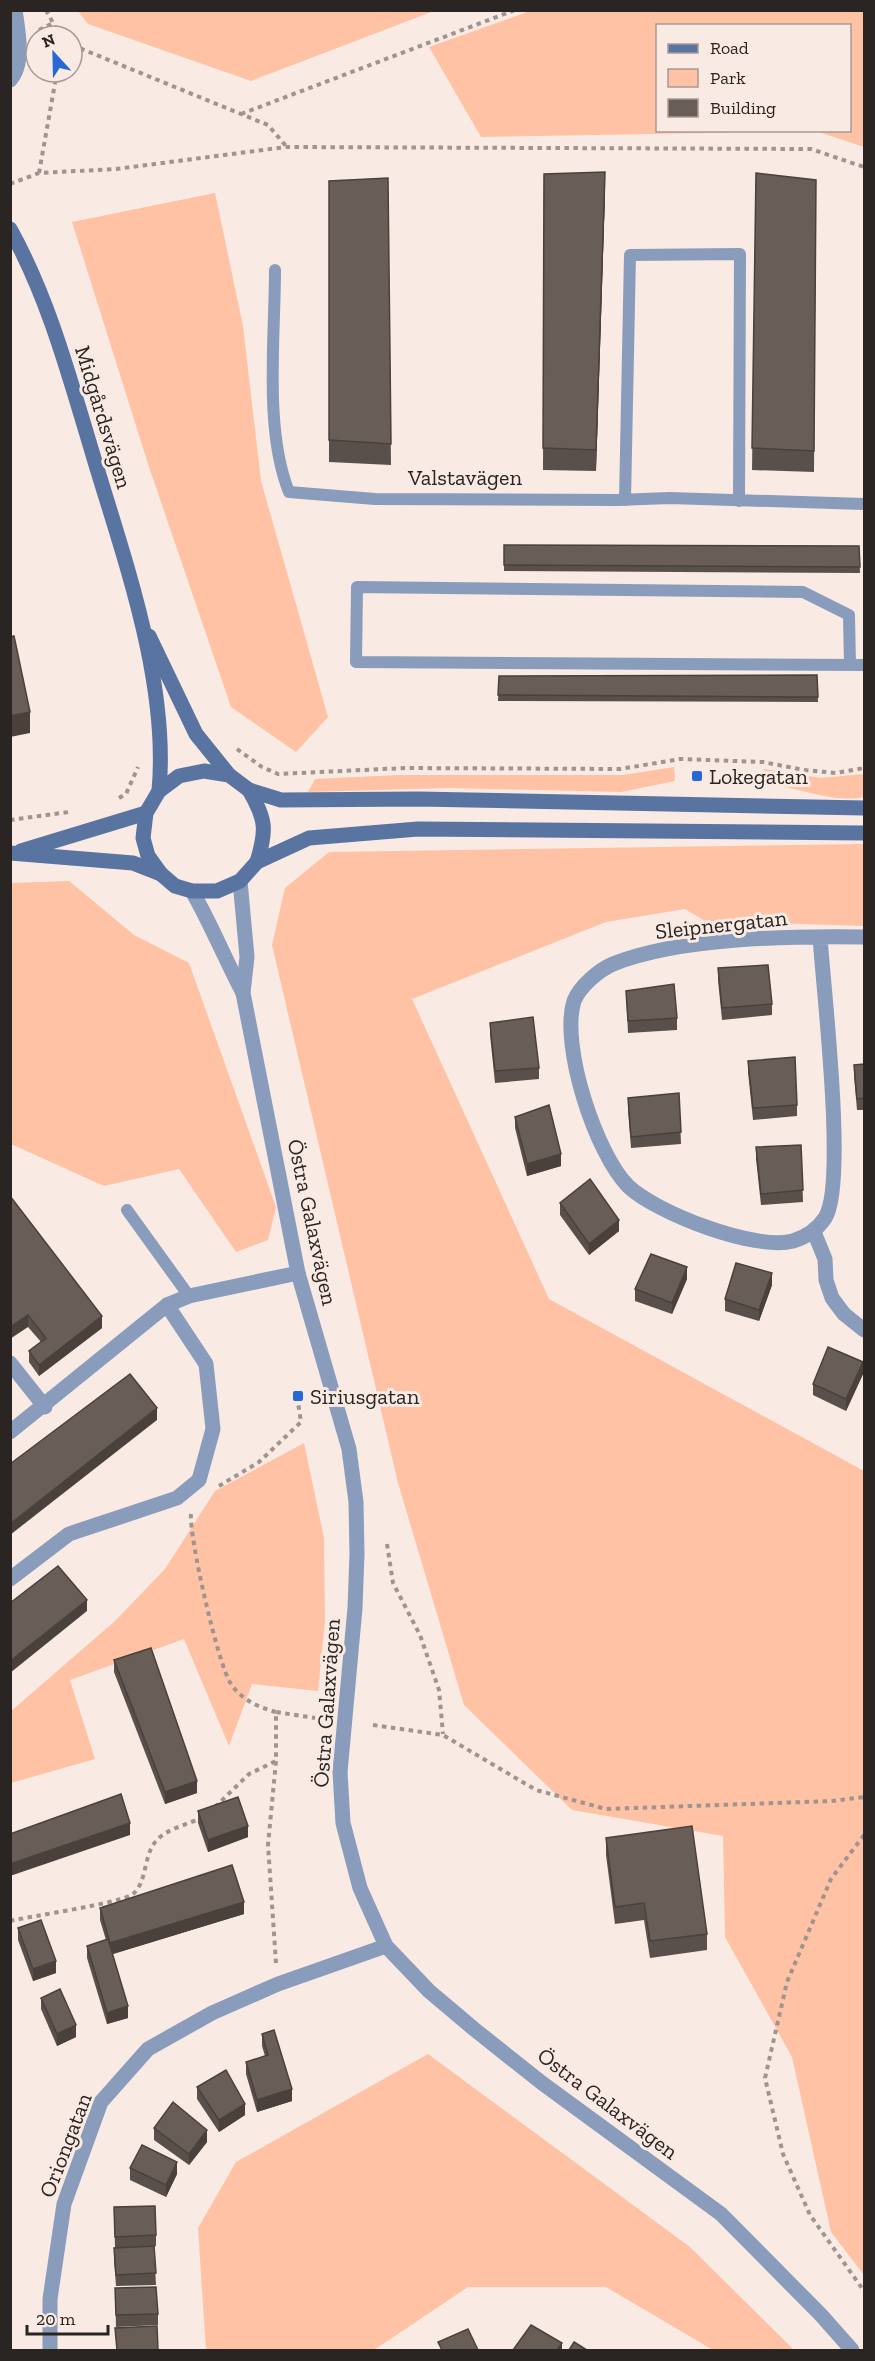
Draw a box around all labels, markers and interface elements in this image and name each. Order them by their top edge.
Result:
north arrow [24,24,84,84]
legend [656,24,851,132]
text: N [39,29,58,52]
text: Road [710,37,749,59]
text: Park [710,67,746,89]
text: Building [710,97,776,119]
street label: Midgårdsvägen [69,342,138,492]
street label: Valstavägen [407,464,522,491]
place label: Lokegatan [709,763,808,790]
marker: Lokegatan [690,769,704,783]
street label: Sleipnergatan [654,904,789,945]
street label: Östra Galaxvägen [282,1137,343,1308]
place label: Siriusgatan [310,1383,420,1410]
marker: Siriusgatan [291,1389,305,1403]
street label: Östra Galaxvägen [307,1617,346,1788]
street label: Östra Galaxvägen [532,2042,684,2165]
street label: Oriongatan [33,2089,98,2201]
scale bar [27,2298,108,2336]
text: 20 m [36,2308,76,2330]

